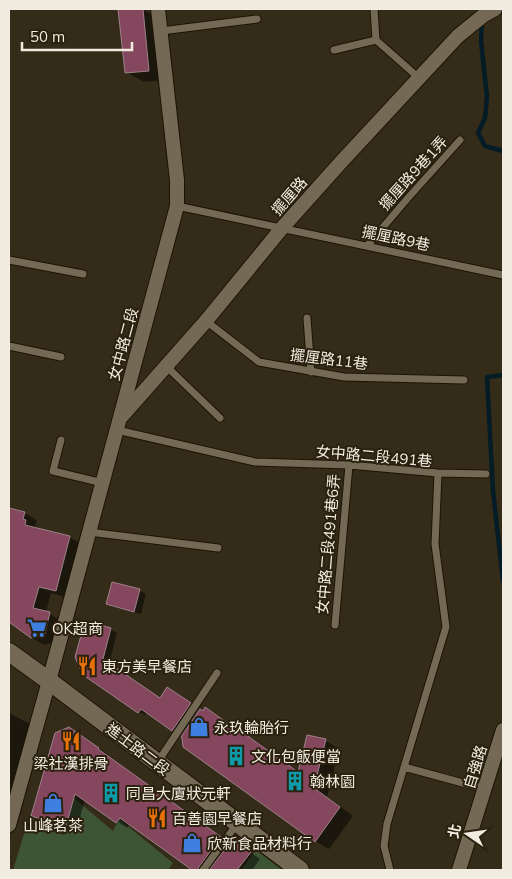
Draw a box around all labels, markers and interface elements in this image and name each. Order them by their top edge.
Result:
scale bar [22,20,132,52]
text: 50 m [30,27,65,46]
street label: 擺厘路9巷1弄 [375,132,451,214]
street label: 擺厘路 [267,173,311,219]
street label: 擺厘路9巷 [360,222,432,254]
street label: 女中路二段 [104,305,142,383]
street label: 擺厘路11巷 [289,345,369,373]
street label: 女中路二段491巷 [315,441,433,471]
street label: 女中路二段491巷6弄 [312,473,344,615]
supermarket icon: OK超商 [26,617,48,639]
place label: OK超商 [52,619,103,638]
restaurant icon: 東方美早餐店 [76,655,98,677]
place label: 東方美早餐店 [102,657,192,676]
shop icon: 永玖輪胎行 [188,716,210,738]
place label: 永玖輪胎行 [214,718,289,737]
street label: 進士路二段 [102,719,174,779]
restaurant icon: 梁社漢排骨 [60,730,82,752]
street label: 自強路 [459,743,491,791]
building icon: 文化包飯便當 [225,745,247,767]
place label: 文化包飯便當 [251,747,341,766]
place label: 梁社漢排骨 [33,754,109,773]
building icon: 翰林園 [284,770,306,792]
place label: 翰林園 [310,772,355,791]
building icon: 同昌大廈狀元軒 [100,782,122,804]
place label: 同昌大廈狀元軒 [126,784,231,803]
shop icon: 山峰茗茶 [42,792,64,814]
restaurant icon: 百善園早餐店 [146,807,168,829]
place label: 百善園早餐店 [172,809,262,828]
north arrow [442,809,492,859]
place label: 山峰茗茶 [23,816,83,835]
text: 北 [444,822,465,840]
shop icon: 欣新食品材料行 [181,832,203,854]
place label: 欣新食品材料行 [207,834,312,853]

